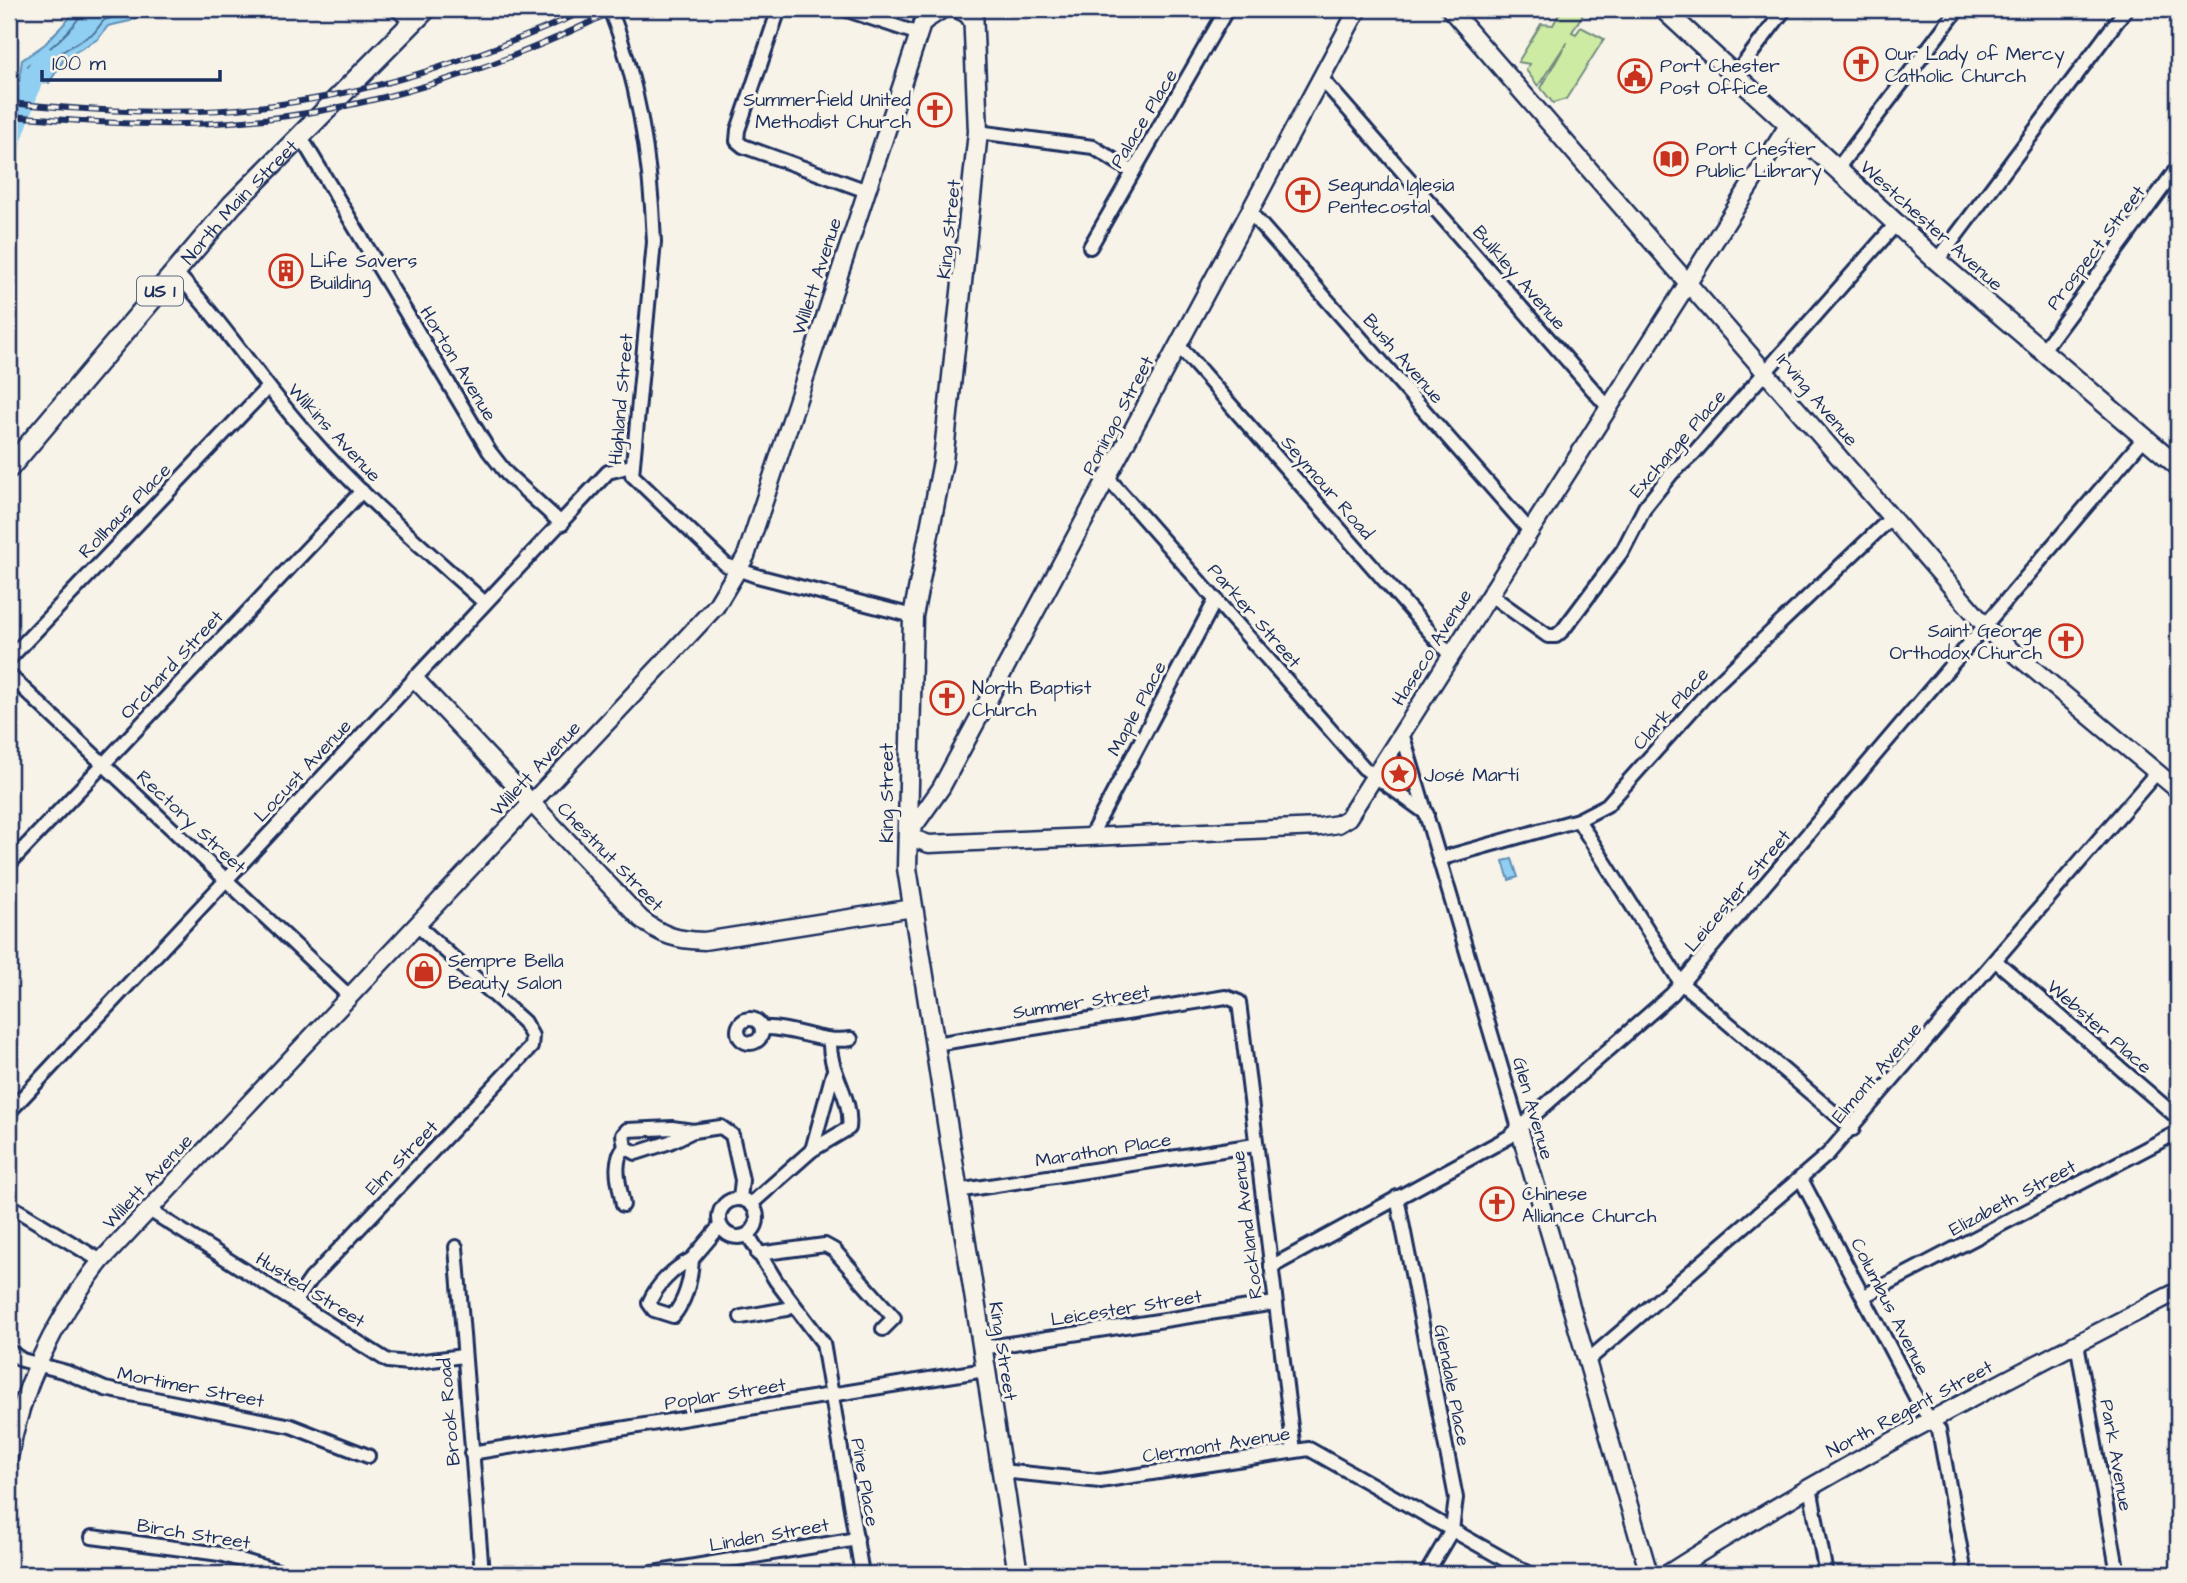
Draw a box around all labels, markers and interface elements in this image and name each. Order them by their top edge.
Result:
scale bar [42,38,220,82]
place label: Our Lady of Mercy Catholic Church [1885,41,2065,90]
church icon: Our Lady of Mercy Catholic Church [1842,45,1880,83]
text: 100 m [52,49,107,78]
place label: Port Chester Post Office [1660,53,1780,102]
public building icon: Port Chester Post Office [1616,57,1654,95]
street label: Palace Place [1104,64,1185,173]
place label: Summerfield United Methodist Church [743,87,912,136]
church icon: Summerfield United Methodist Church [916,91,954,129]
street label: North Main Street [175,134,305,271]
place label: Port Chester Public Library [1696,136,1822,186]
library icon: Port Chester Public Library [1652,140,1690,178]
street label: Westchester Avenue [1853,154,2009,298]
place label: Segunda Iglesia Pentecostal [1328,172,1455,221]
church icon: Segunda Iglesia Pentecostal [1284,176,1322,214]
street label: King Street [931,178,969,280]
street label: Prospect Street [2040,180,2152,316]
street label: Willett Avenue [786,214,849,339]
street label: Bulkley Avenue [1465,220,1572,337]
place label: Life Savers Building [310,248,417,298]
building icon: Life Savers Building [267,252,305,290]
road number: US 1 [137,276,183,306]
street label: Horton Avenue [413,301,503,426]
street label: Bush Avenue [1356,308,1450,410]
street label: Highland Street [602,332,642,466]
street label: Irving Avenue [1769,347,1864,453]
street label: Poningo Street [1076,351,1162,481]
street label: Wilkins Avenue [281,378,387,489]
street label: Exchange Place [1623,384,1734,505]
street label: Seymour Road [1273,430,1380,547]
street label: Rollhaus Place [73,457,178,565]
street label: Parker Street [1201,558,1307,674]
street label: Haseco Avenue [1386,584,1479,711]
street label: Orchard Street [114,604,230,726]
place label: Saint George Orthodox Church [1890,618,2043,667]
church icon: Saint George Orthodox Church [2047,622,2085,660]
street label: Maple Place [1101,656,1174,761]
street label: Clark Place [1627,662,1716,756]
place label: North Baptist Church [972,675,1092,724]
church icon: North Baptist Church [928,679,966,717]
street label: Locust Avenue [248,714,358,829]
street label: Willett Avenue [485,715,587,823]
street label: King Street [874,743,902,843]
place icon: José Martí [1380,755,1418,793]
place label: José Martí [1424,762,1519,789]
street label: Rectory Street [129,764,252,881]
street label: Chestnut Street [550,796,670,918]
street label: Leicester Street [1679,824,1798,958]
place label: Sempre Bella Beauty Salon [448,948,564,998]
shop icon: Sempre Bella Beauty Salon [405,952,443,990]
street label: Webster Place [2041,974,2157,1080]
street label: Summer Street [1011,978,1152,1027]
street label: Elmont Avenue [1826,1016,1929,1129]
street label: Glen Avenue [1505,1054,1560,1163]
street label: Elm Street [359,1114,445,1202]
street label: Marathon Place [1033,1126,1173,1175]
street label: Willett Avenue [97,1128,199,1236]
street label: Rockland Avenue [1225,1149,1270,1300]
street label: Elizabeth Street [1944,1153,2081,1243]
place label: Chinese Alliance Church [1522,1181,1657,1230]
church icon: Chinese Alliance Church [1478,1185,1516,1223]
street label: Columbus Avenue [1843,1233,1936,1380]
street label: Husted Street [250,1246,370,1335]
street label: Leicester Street [1049,1283,1204,1334]
street label: King Street [980,1300,1024,1403]
street label: Glendale Place [1427,1322,1477,1448]
street label: North Regent Street [1822,1354,1998,1466]
street label: Brook Road [431,1357,468,1467]
street label: Mortimer Street [115,1360,267,1415]
street label: Poplar Street [663,1371,788,1417]
street label: Park Avenue [2092,1397,2139,1513]
street label: Clermont Avenue [1140,1420,1292,1470]
street label: Pine Place [843,1436,886,1529]
street label: Birch Street [135,1512,253,1557]
street label: Linden Street [707,1512,832,1559]

